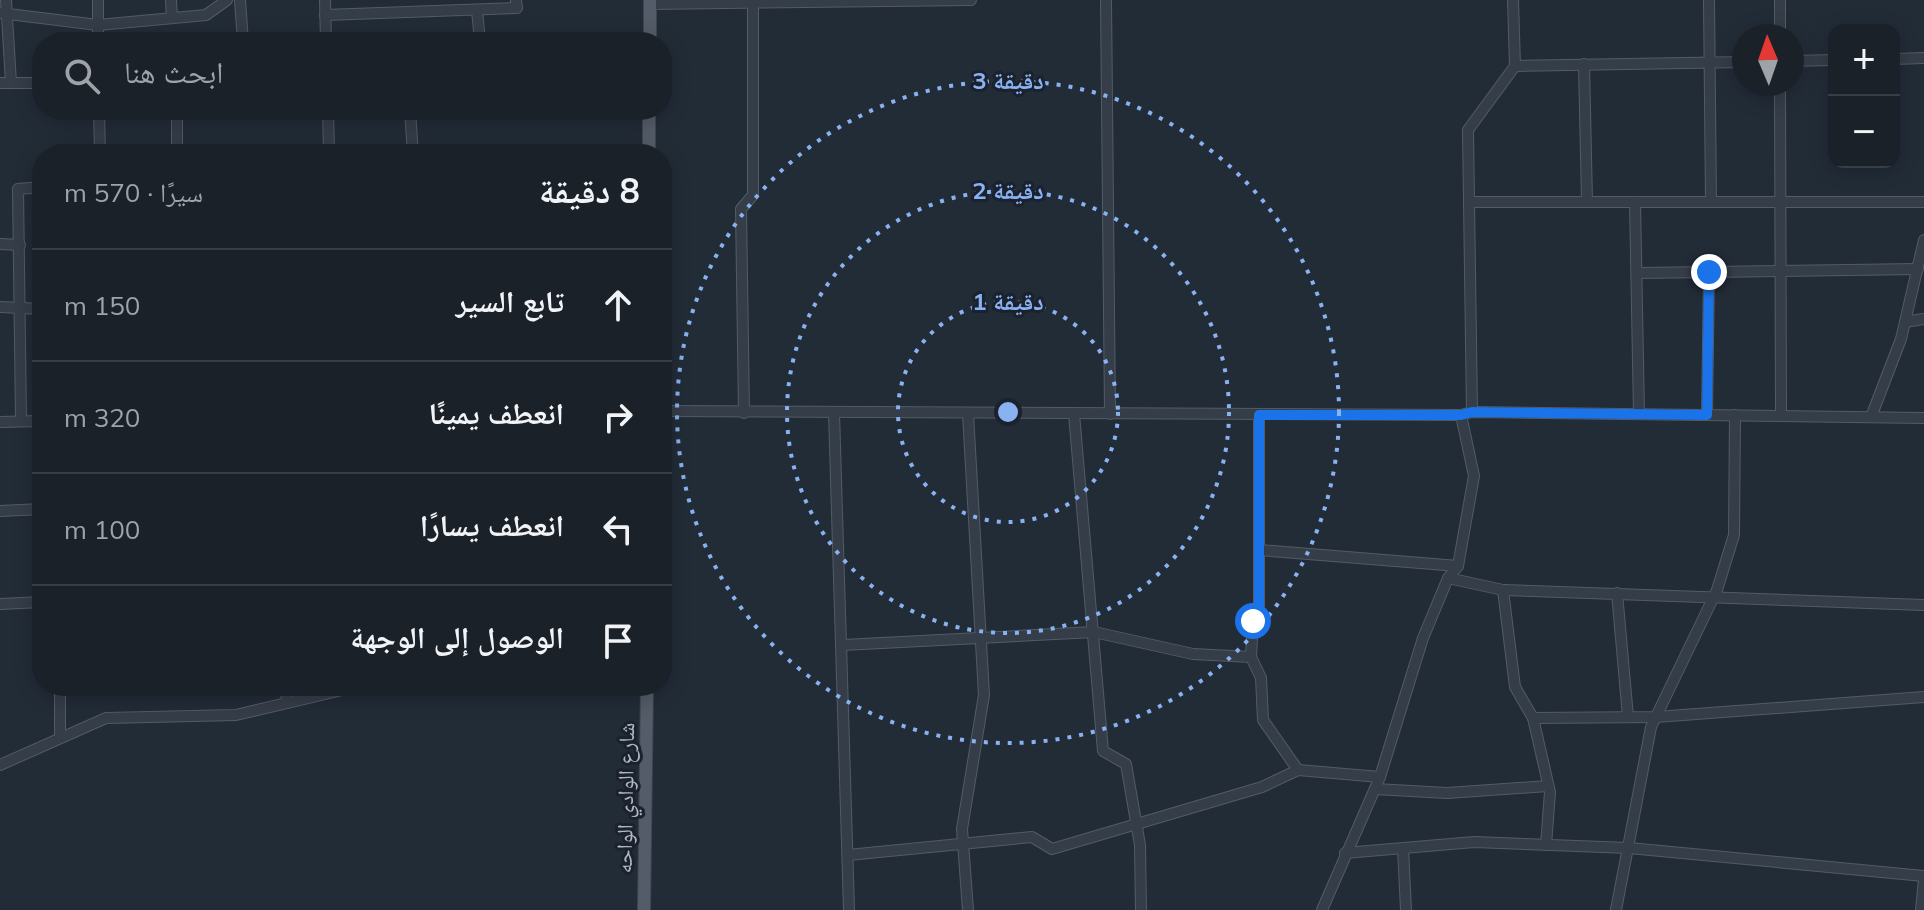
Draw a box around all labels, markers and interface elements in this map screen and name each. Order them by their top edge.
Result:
north arrow [1732,24,1804,96]
map controls [1828,24,1900,168]
button: + [1828,24,1900,96]
search box [32,32,672,120]
text: ابحث هنا [124,53,223,91]
icon: search [60,54,104,98]
text: 3 دقيقة [972,65,1044,95]
button: − [1828,96,1900,168]
text: 8 دقيقة [539,169,640,212]
text: 2 دقيقة [972,175,1044,205]
text: سيرًا · 570 m [64,176,203,209]
route end [1691,254,1727,290]
text: تابع السير [456,282,564,320]
icon: ahead [596,283,640,327]
text: 1 دقيقة [972,286,1044,316]
text: 150 m [64,289,140,322]
text: انعطف يمينًا [429,394,564,432]
icon: right [596,395,640,439]
centre of rings [994,398,1022,426]
text: 320 m [64,401,140,434]
text: انعطف يسارًا [420,506,564,544]
icon: left [596,507,640,551]
text: 100 m [64,513,140,546]
route start [1235,603,1271,639]
text: الوصول إلى الوجهة [350,618,564,656]
icon: arrive [596,619,640,663]
street label: شارع الوادي الواحه [610,722,644,874]

